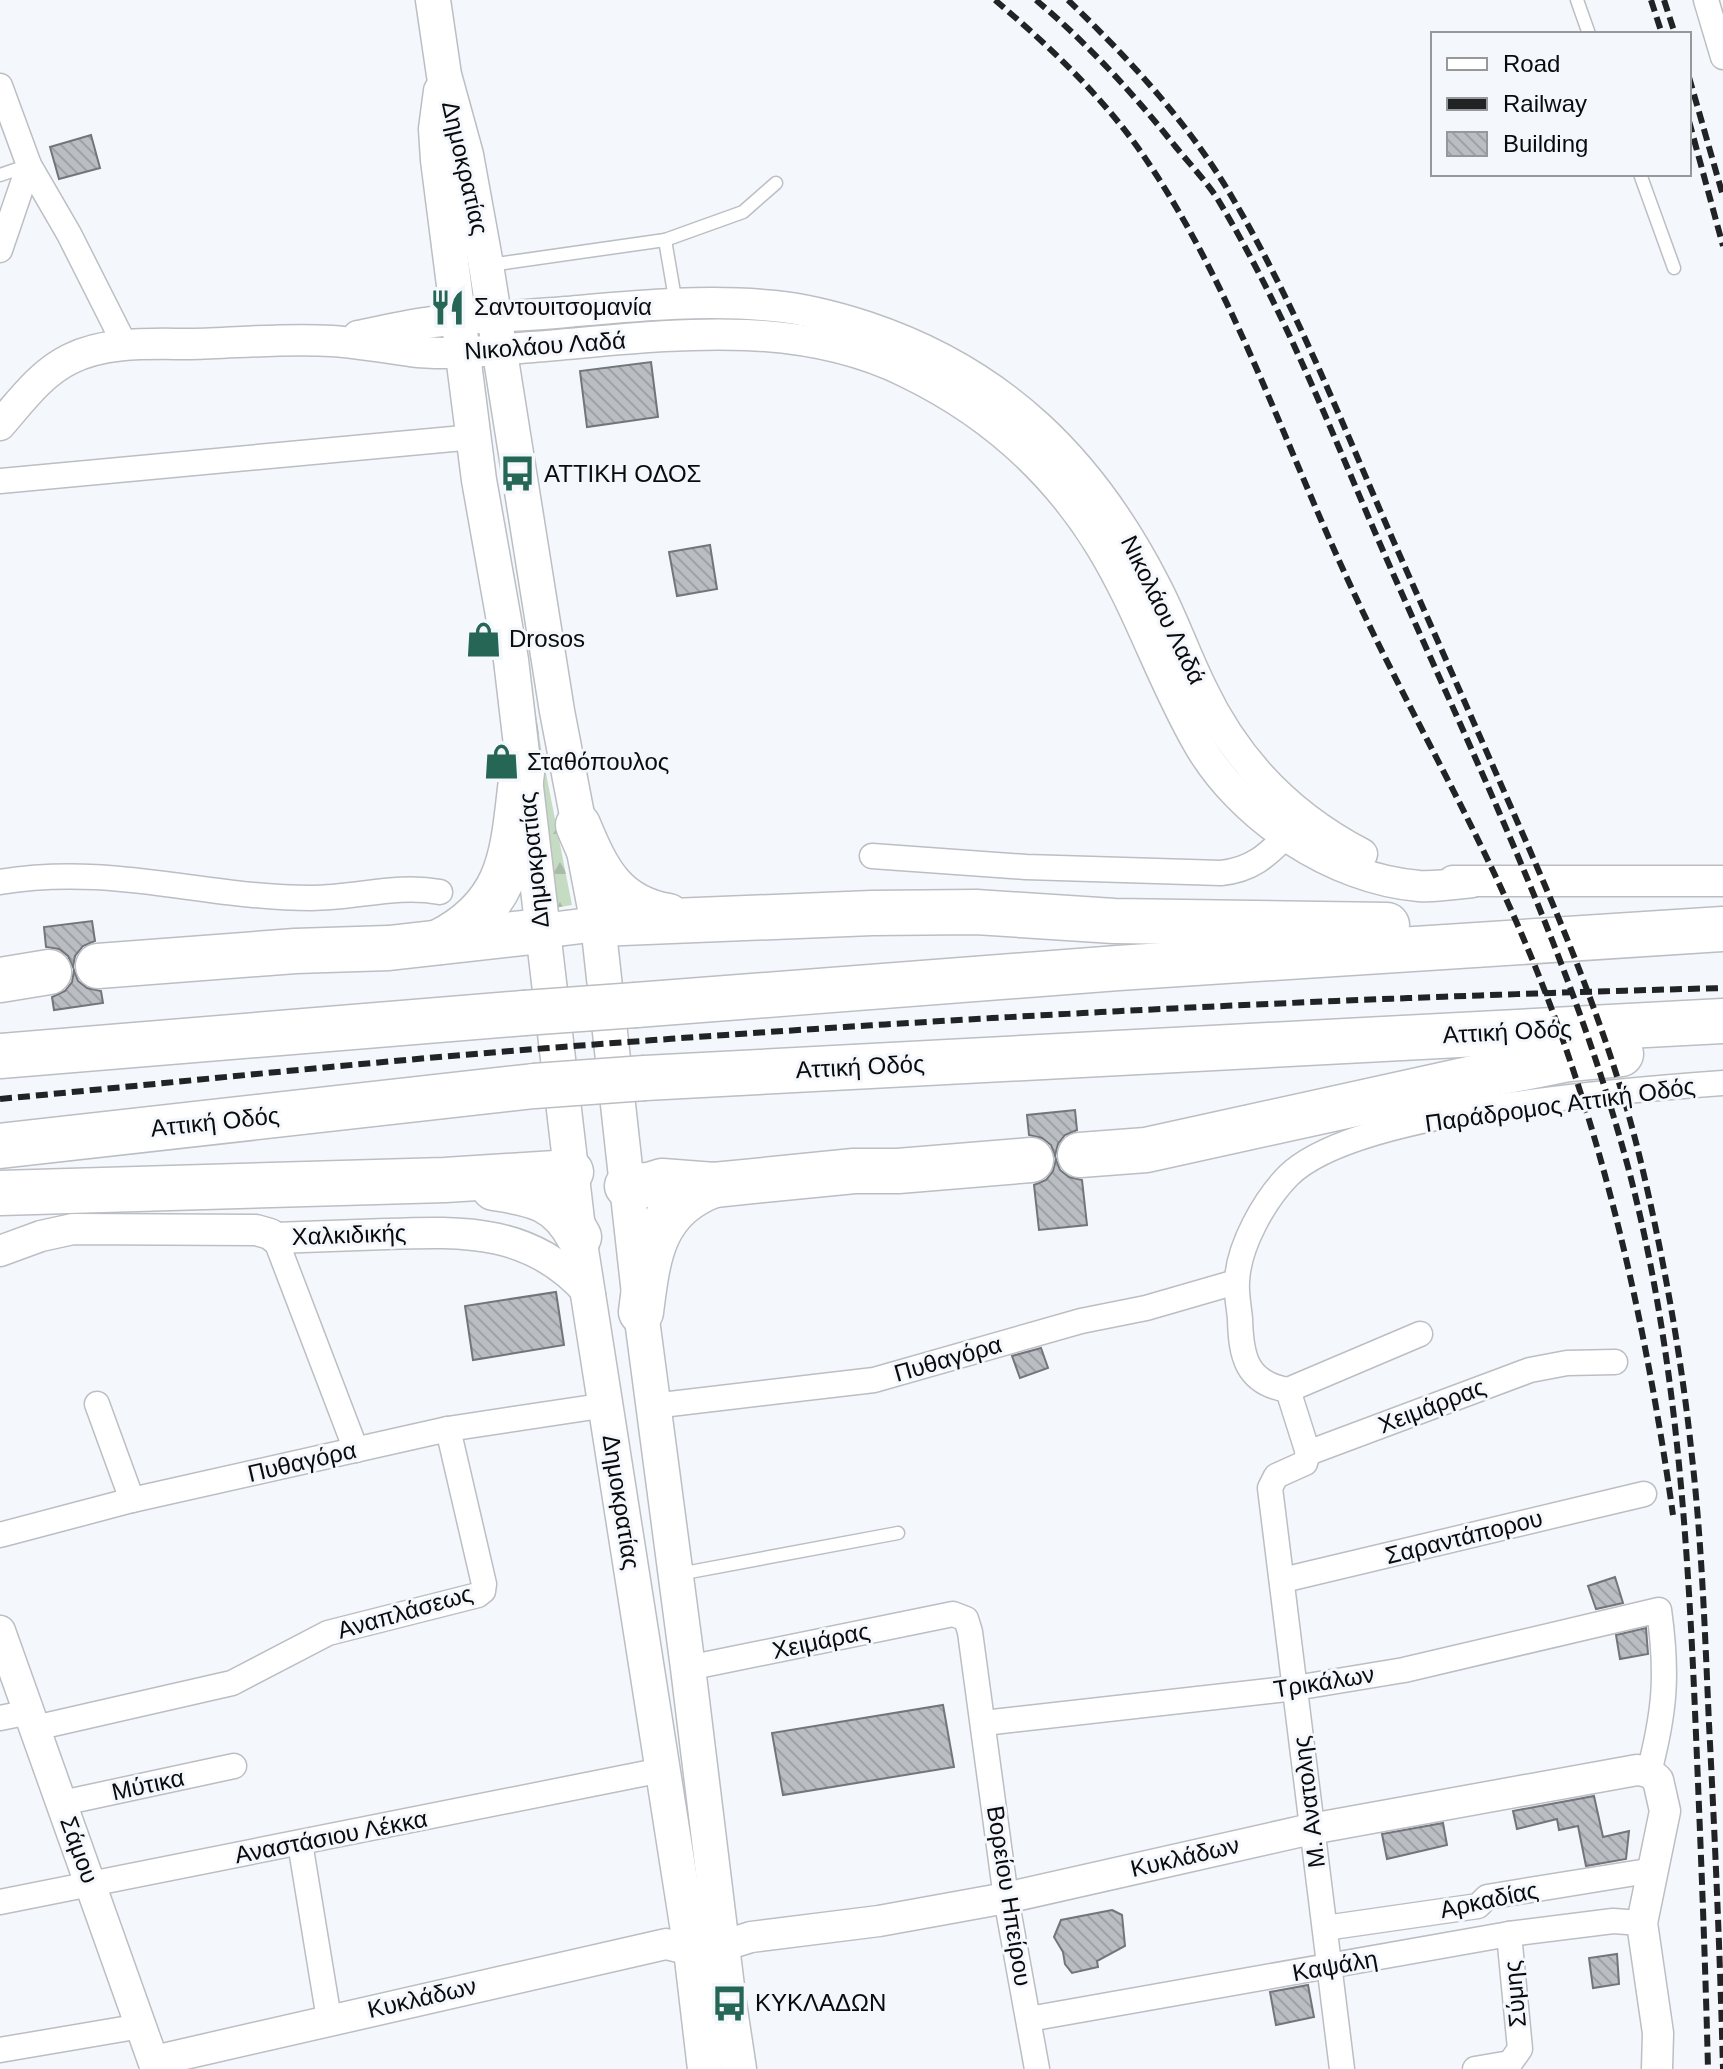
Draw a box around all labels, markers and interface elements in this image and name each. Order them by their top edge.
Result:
legend [1431,32,1691,176]
text: Road [1503,50,1560,77]
text: Railway [1503,90,1587,117]
street label: Δημοκρατίας [437,98,494,237]
text: Building [1503,130,1588,157]
restaurant icon: Σαντουιτσομανία [429,288,467,326]
place label: Σαντουιτσομανία [474,293,652,320]
street label: Νικολάου Λαδά [463,326,627,365]
bus stop icon: ΑΤΤΙΚΗ ΟΔΟΣ [499,455,537,493]
place label: ΑΤΤΙΚΗ ΟΔΟΣ [544,460,701,487]
street label: Νικολάου Λαδά [1116,531,1211,688]
shop icon: Drosos [464,620,502,658]
place label: Drosos [509,625,585,652]
shop icon: Σταθόπουλος [482,743,520,781]
place label: Σταθόπουλος [527,748,669,775]
street label: Δημοκρατίας [513,791,554,929]
street label: Αττική Οδός [1442,1015,1572,1048]
street label: Αττική Οδός [795,1050,925,1083]
street label: Παράδρομος Αττική Οδός [1423,1072,1697,1137]
street label: Αττική Οδός [149,1101,281,1142]
street label: Χαλκιδικής [291,1219,407,1250]
street label: Πυθαγόρα [891,1330,1005,1387]
street label: Χειμάρρας [1374,1373,1489,1438]
street label: Δημοκρατίας [597,1432,645,1571]
street label: Πυθαγόρα [245,1436,359,1487]
street label: Σαραντάπορου [1383,1504,1545,1569]
street label: Αναπλάσεως [334,1579,476,1644]
street label: Χειμάρας [770,1617,872,1664]
street label: Τρικάλων [1272,1660,1376,1703]
street label: Μ. Ανατολης [1287,1735,1330,1869]
street label: Μύτικα [109,1764,187,1805]
street label: Βορείου Ηπείρου [982,1804,1037,1988]
street label: Αναστάσιου Λέκκα [232,1805,430,1868]
street label: Σάμου [55,1813,104,1887]
street label: Κυκλάδων [1128,1831,1242,1882]
street label: Αρκαδίας [1437,1876,1540,1923]
street label: Καψάλη [1290,1945,1380,1986]
street label: Σύμης [1498,1960,1531,2028]
street label: Κυκλάδων [365,1972,479,2023]
bus stop icon: ΚΥΚΛΑΔΩΝ [710,1984,748,2022]
place label: ΚΥΚΛΑΔΩΝ [755,1989,886,2016]

